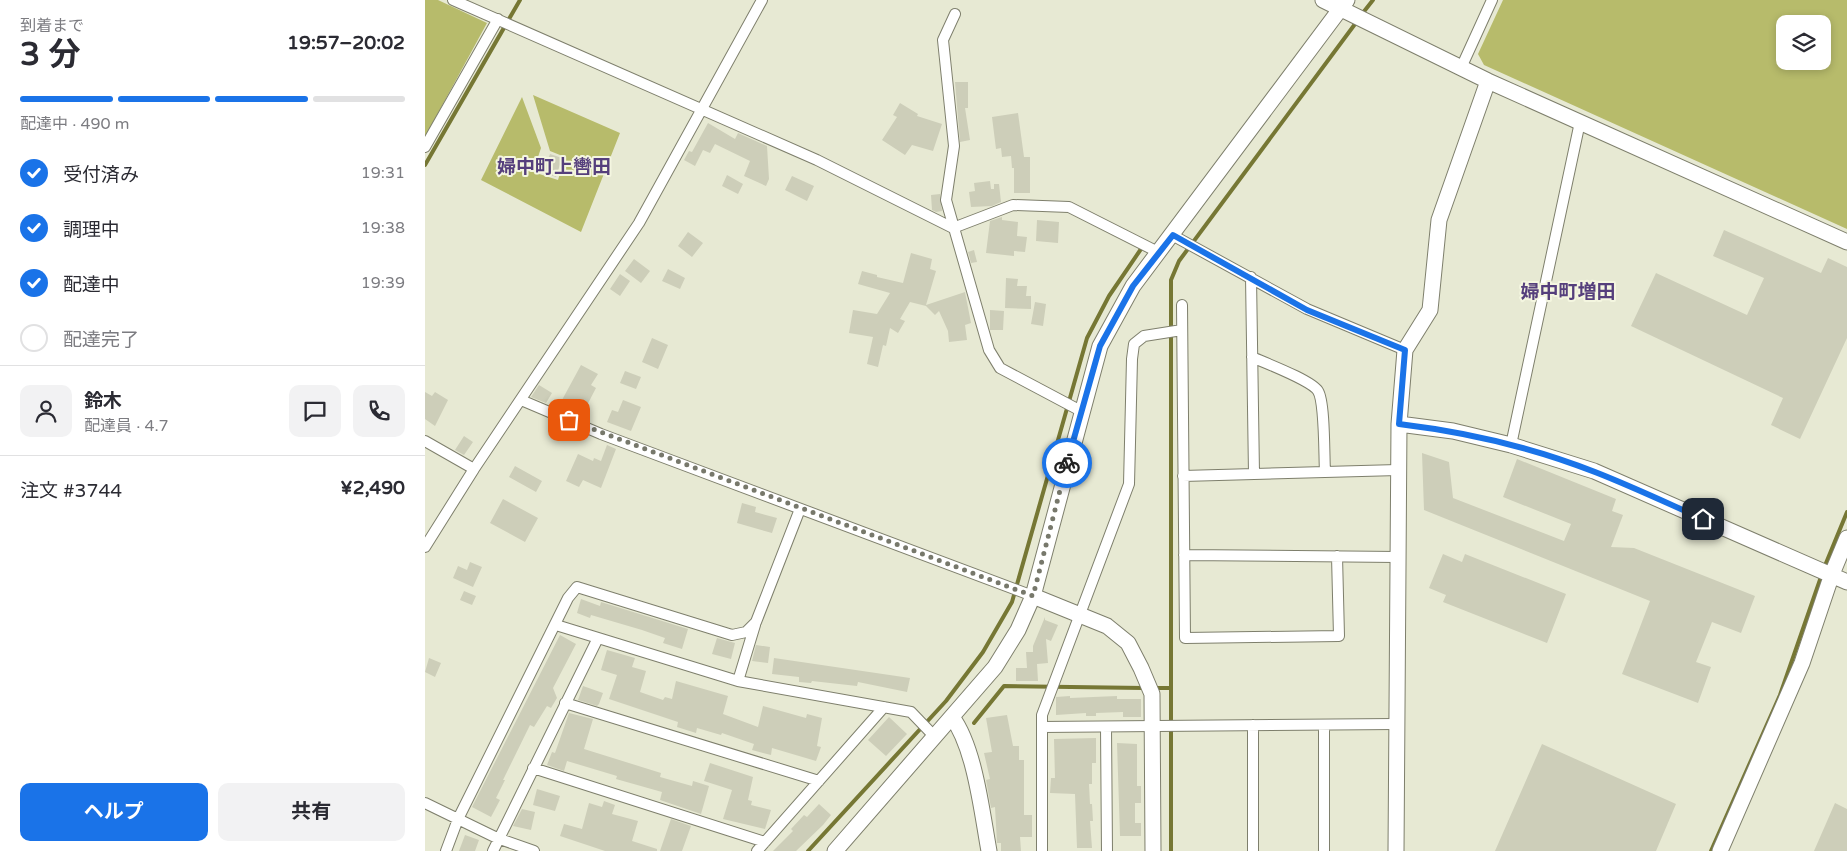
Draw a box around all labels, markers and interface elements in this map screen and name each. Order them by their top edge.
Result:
map controls [1776,15,1831,70]
button: layers [1776,15,1831,70]
text: 到着まで [20,16,84,36]
text: 19:57–20:02 [287,32,405,54]
text: 3 分 [20,36,80,74]
text: 配達中 · 490 m [20,114,129,134]
district label: 婦中町上轡田 [497,156,611,178]
icon: check [20,159,48,187]
text: 19:31 [361,163,405,183]
text: 受付済み [63,164,139,186]
icon: check [20,214,48,242]
text: 19:38 [361,218,405,238]
text: 調理中 [63,219,120,241]
icon: check [20,269,48,297]
text: 19:39 [361,273,405,293]
text: 配達中 [63,274,120,296]
district label: 婦中町増田 [1520,281,1616,303]
text: 配達完了 [63,329,139,351]
button: person [20,385,72,437]
button: chat [289,385,341,437]
button: phone [353,385,405,437]
text: 鈴木 [84,390,122,412]
pin [548,399,590,441]
icon: bag [555,406,583,434]
text: 配達員 · 4.7 [84,416,169,436]
courier [1042,438,1092,488]
icon: bike [1053,449,1081,477]
text: ¥2,490 [340,477,405,499]
text: 注文 #3744 [20,480,122,502]
pin [1682,498,1724,540]
icon: home [1689,505,1717,533]
button: ヘルプ [20,783,208,841]
button: 共有 [218,783,405,841]

